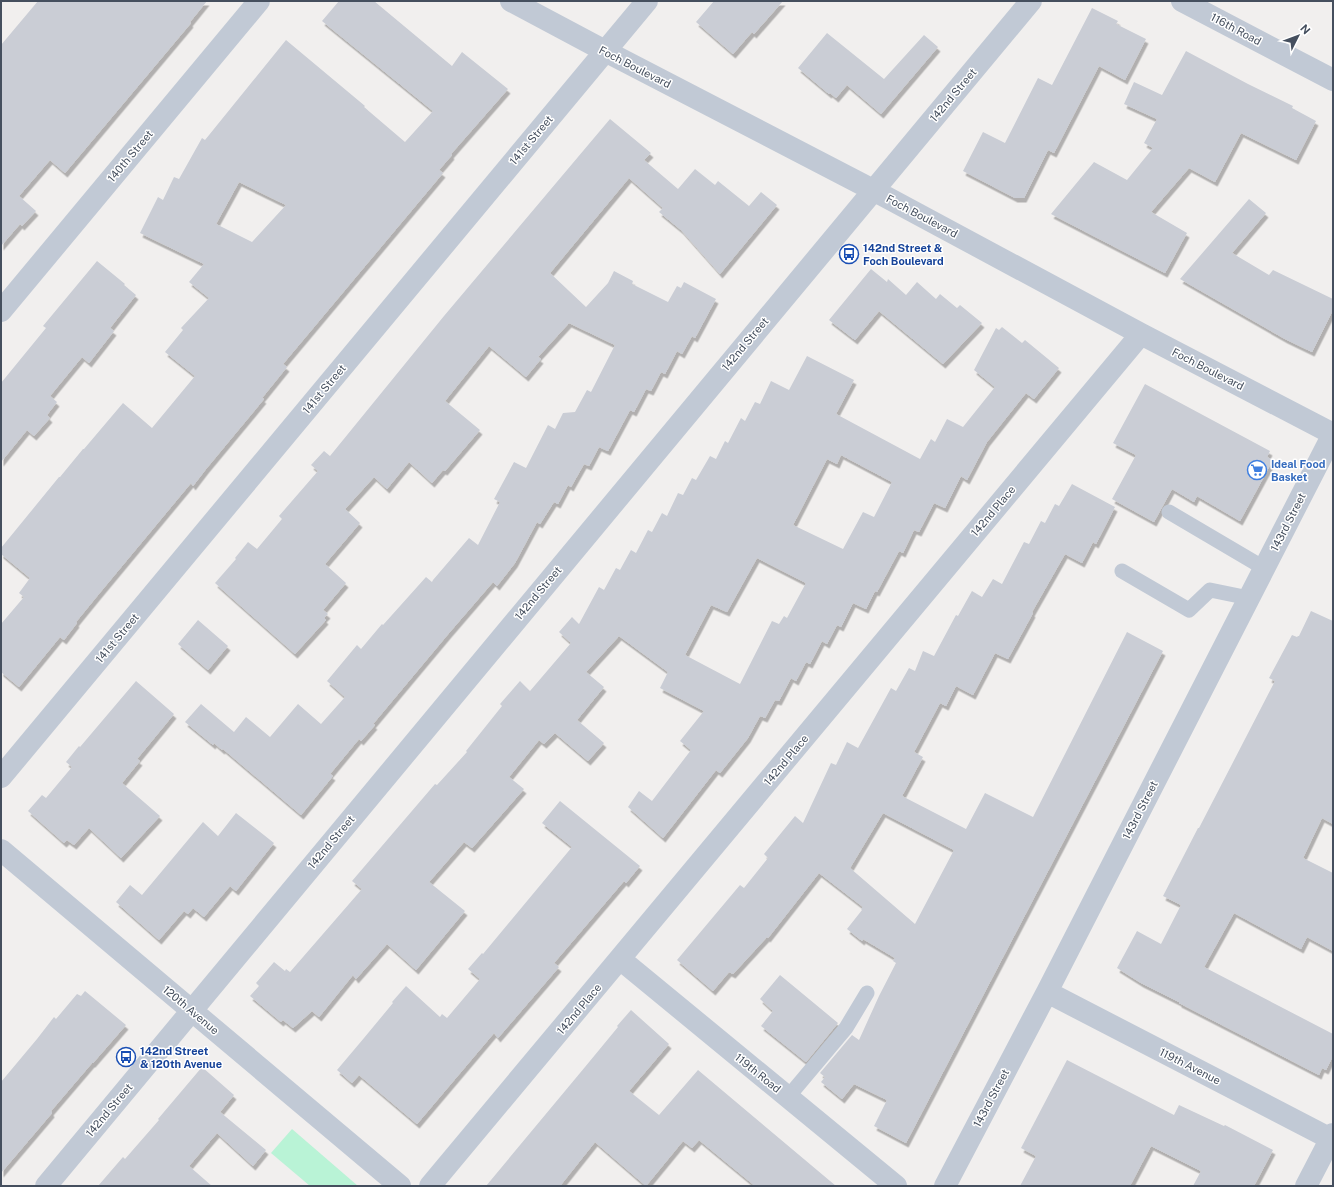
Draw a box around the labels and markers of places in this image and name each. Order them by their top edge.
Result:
place label: 142nd Street & Foch Boulevard [863,242,944,267]
bus stop icon: 142nd Street & Foch Boulevard [838,243,860,265]
place label: Ideal Food Basket [1271,458,1325,483]
supermarket icon: Ideal Food Basket [1246,459,1268,481]
place label: 142nd Street & 120th Avenue [140,1045,222,1070]
bus stop icon: 142nd Street & 120th Avenue [115,1046,137,1068]

